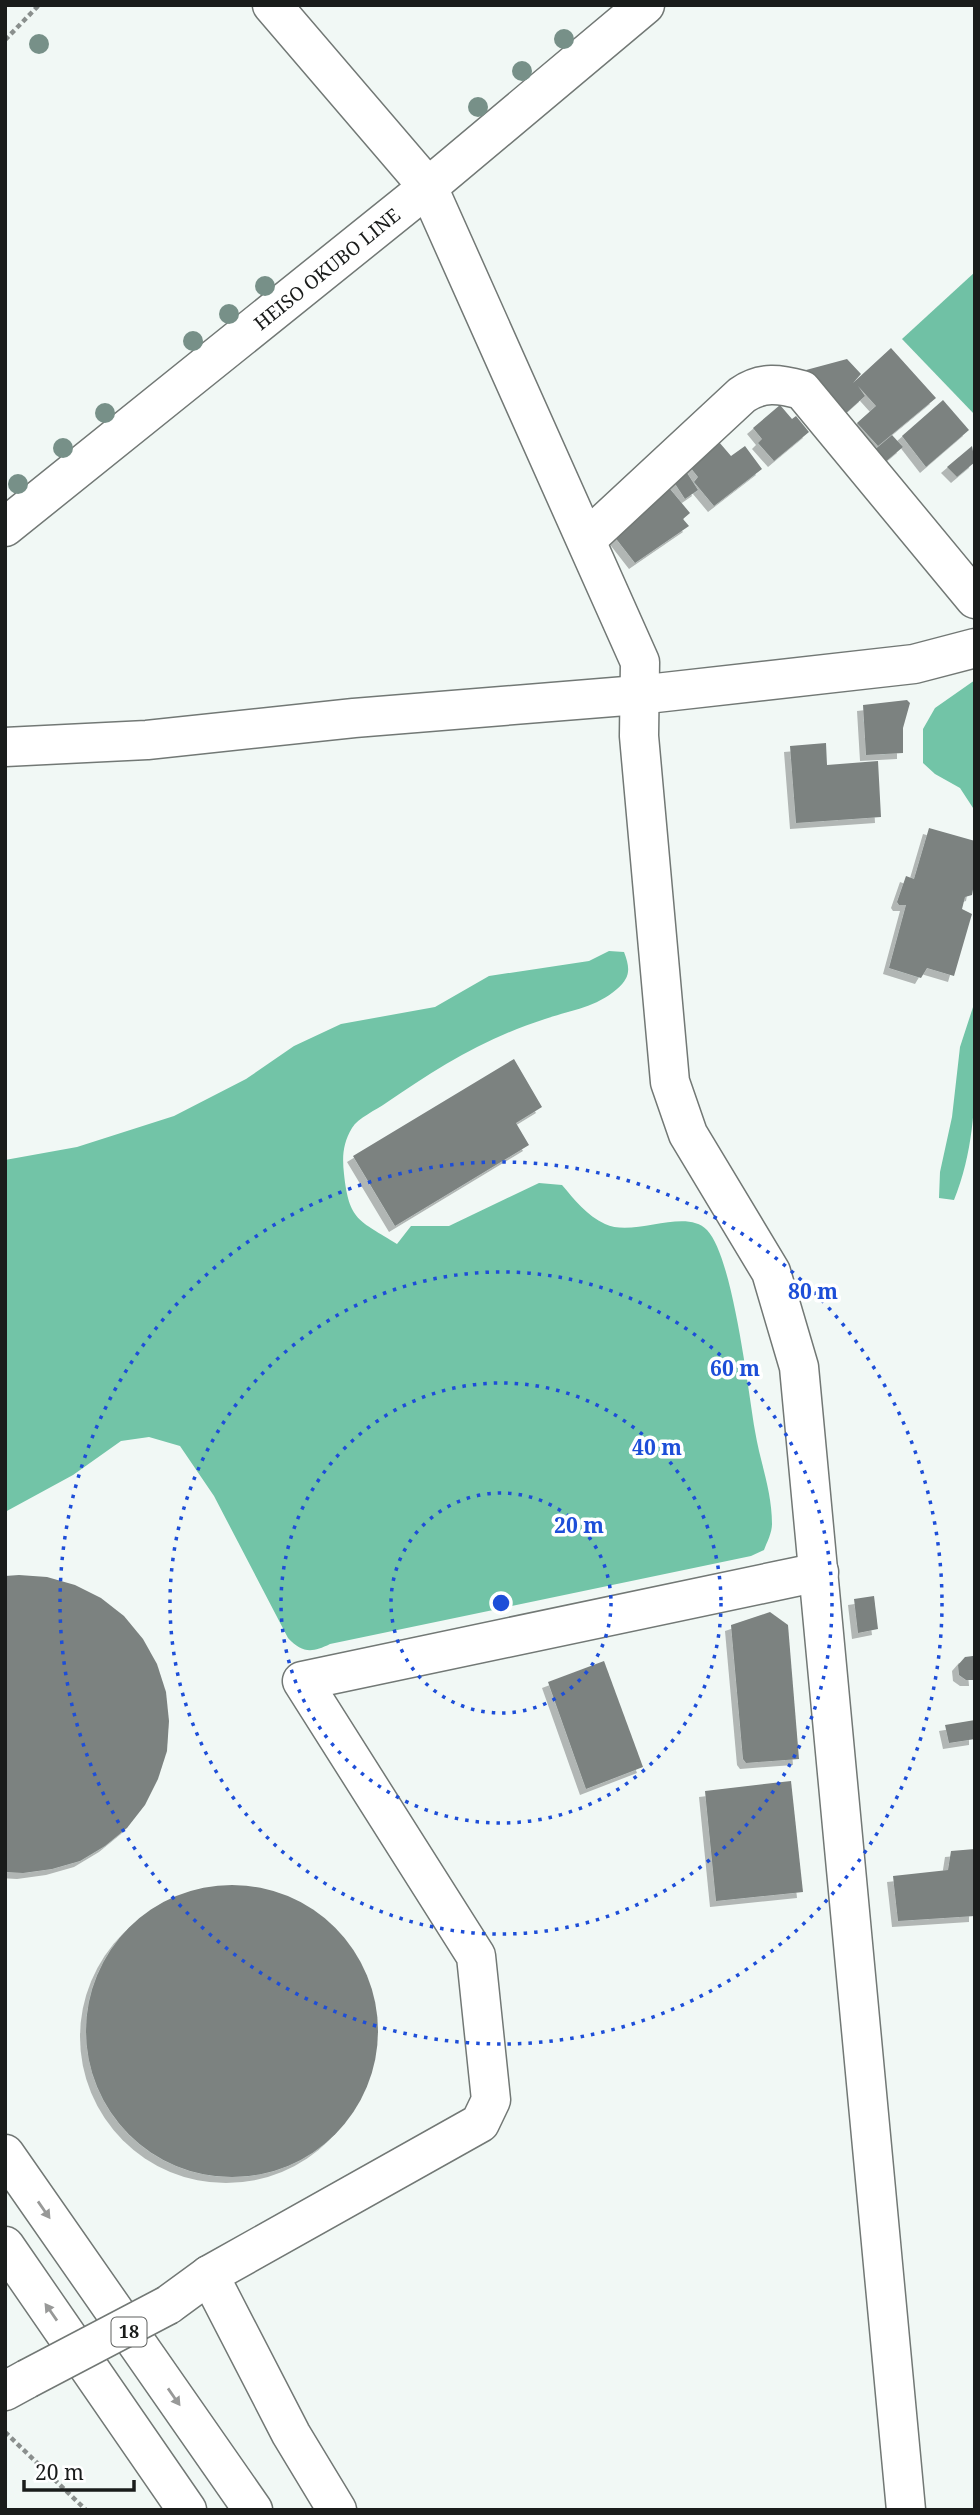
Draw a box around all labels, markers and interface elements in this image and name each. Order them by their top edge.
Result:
street label: HEISO OKUBO LINE [249,202,406,336]
text: 80 m [788,1277,838,1305]
text: 60 m [710,1354,760,1382]
text: 40 m [632,1433,682,1461]
text: 20 m [554,1511,604,1539]
centre of rings [489,1591,513,1615]
one-way arrow [37,2201,51,2219]
one-way arrow [44,2303,58,2321]
road number: 18 [111,2318,146,2346]
one-way arrow [167,2388,181,2406]
scale bar [24,2448,135,2492]
text: 20 m [35,2458,84,2486]

